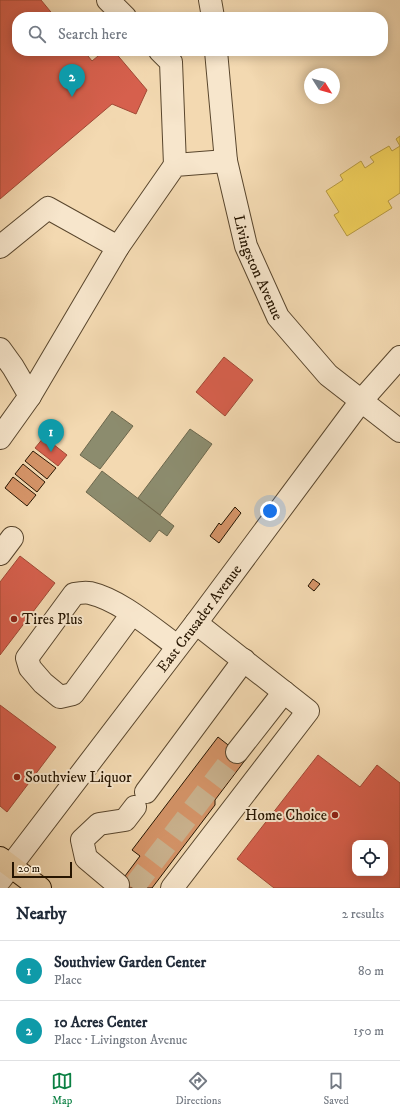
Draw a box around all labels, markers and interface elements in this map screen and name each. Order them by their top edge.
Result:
search box [12,12,388,56]
icon: search [26,23,48,45]
text: Search here [58,25,127,44]
pin: 2 [59,64,85,97]
north arrow [304,68,340,104]
street label: Livingston Avenue [229,213,288,323]
pin: 1 [38,419,64,452]
your location [260,501,280,521]
street label: East Crusader Avenue [153,561,246,676]
place label: Tires Plus [22,610,83,629]
marker: Tires Plus [9,614,19,624]
place label: Southview Liquor [25,768,132,787]
marker: Southview Liquor [12,772,22,782]
place label: Home Choice [245,806,327,825]
marker: Home Choice [330,810,340,820]
map controls [352,840,388,876]
button: locate [352,840,388,876]
scale bar [12,860,72,879]
text: 20 m [18,862,40,876]
text: Nearby [16,903,66,925]
text: 2 results [342,906,384,922]
text: Southview Garden Center [54,953,206,972]
text: 1 [27,963,31,979]
text: 80 m [358,963,384,979]
text: Place [54,972,82,988]
text: 10 Acres Center [54,1013,147,1032]
text: 2 [26,1023,32,1039]
text: 150 m [353,1023,384,1039]
text: Place · Livingston Avenue [54,1032,187,1048]
tab: Map [51,1070,73,1108]
tab: Directions [176,1070,221,1108]
tab: Saved [324,1070,349,1108]

